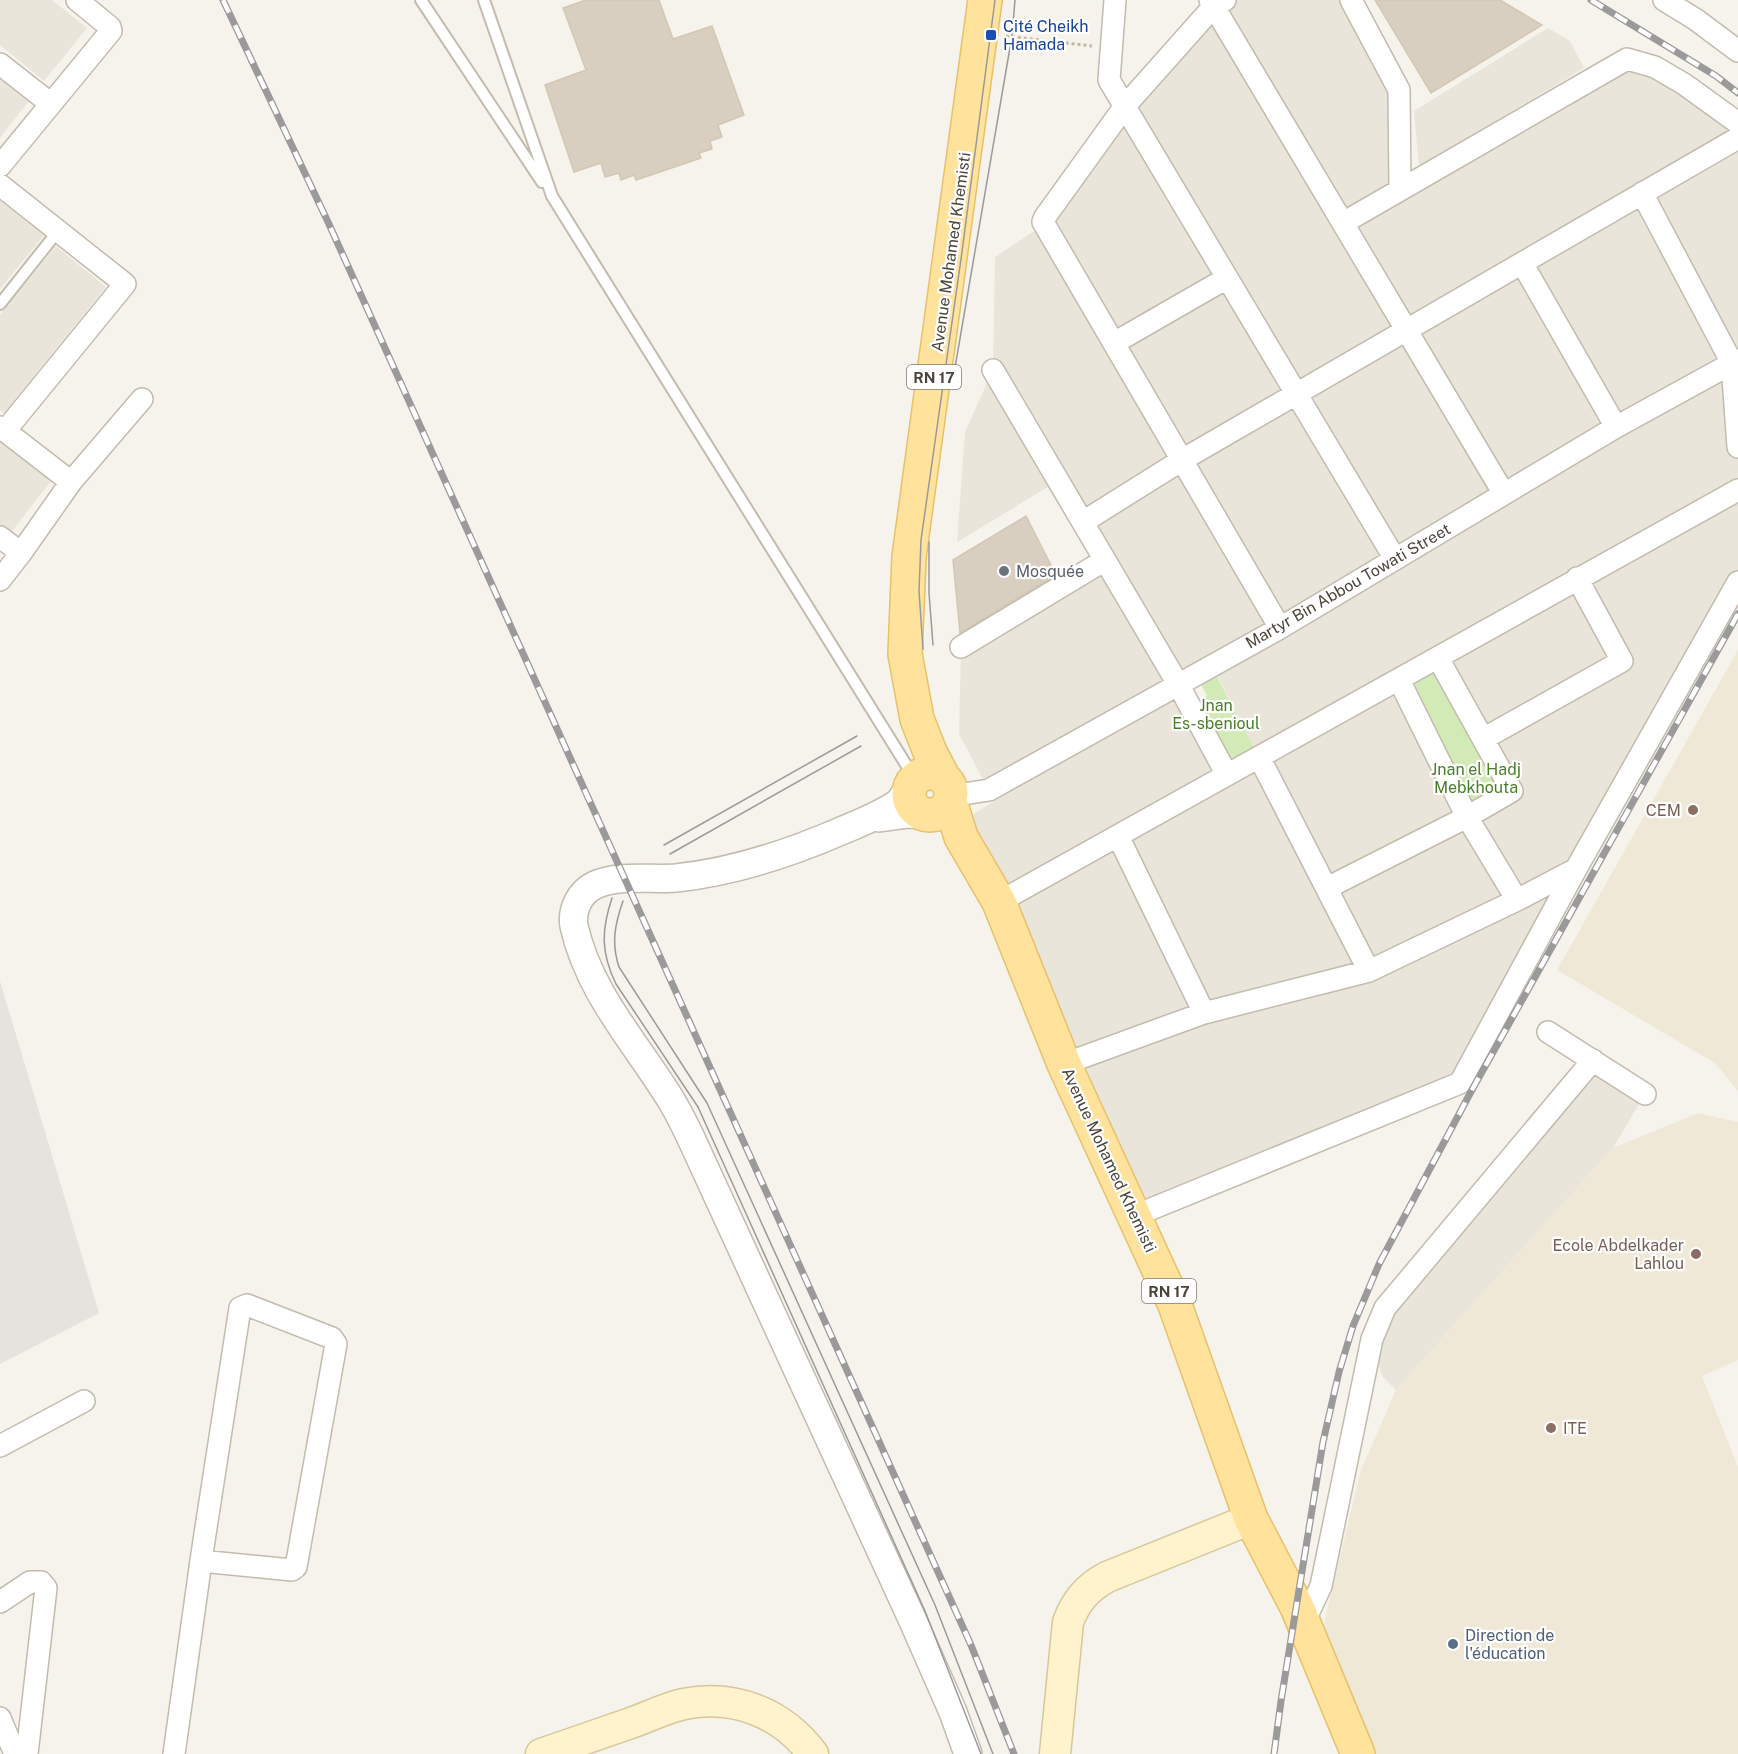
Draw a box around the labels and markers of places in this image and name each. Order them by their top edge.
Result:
place label: Cité Cheikh Hamada [1003,17,1088,54]
marker: Cité Cheikh Hamada [984,28,998,42]
place label: Mosquée [1016,562,1084,581]
marker: Mosquée [997,564,1011,578]
place label: CEM [1646,801,1681,820]
marker: CEM [1686,803,1700,817]
place label: Ecole Abdelkader Lahlou [1552,1236,1684,1273]
marker: Ecole Abdelkader Lahlou [1689,1247,1703,1261]
place label: ITE [1563,1419,1587,1438]
marker: ITE [1544,1421,1558,1435]
place label: Direction de l'éducation [1465,1626,1554,1663]
marker: Direction de l'éducation [1446,1637,1460,1651]

